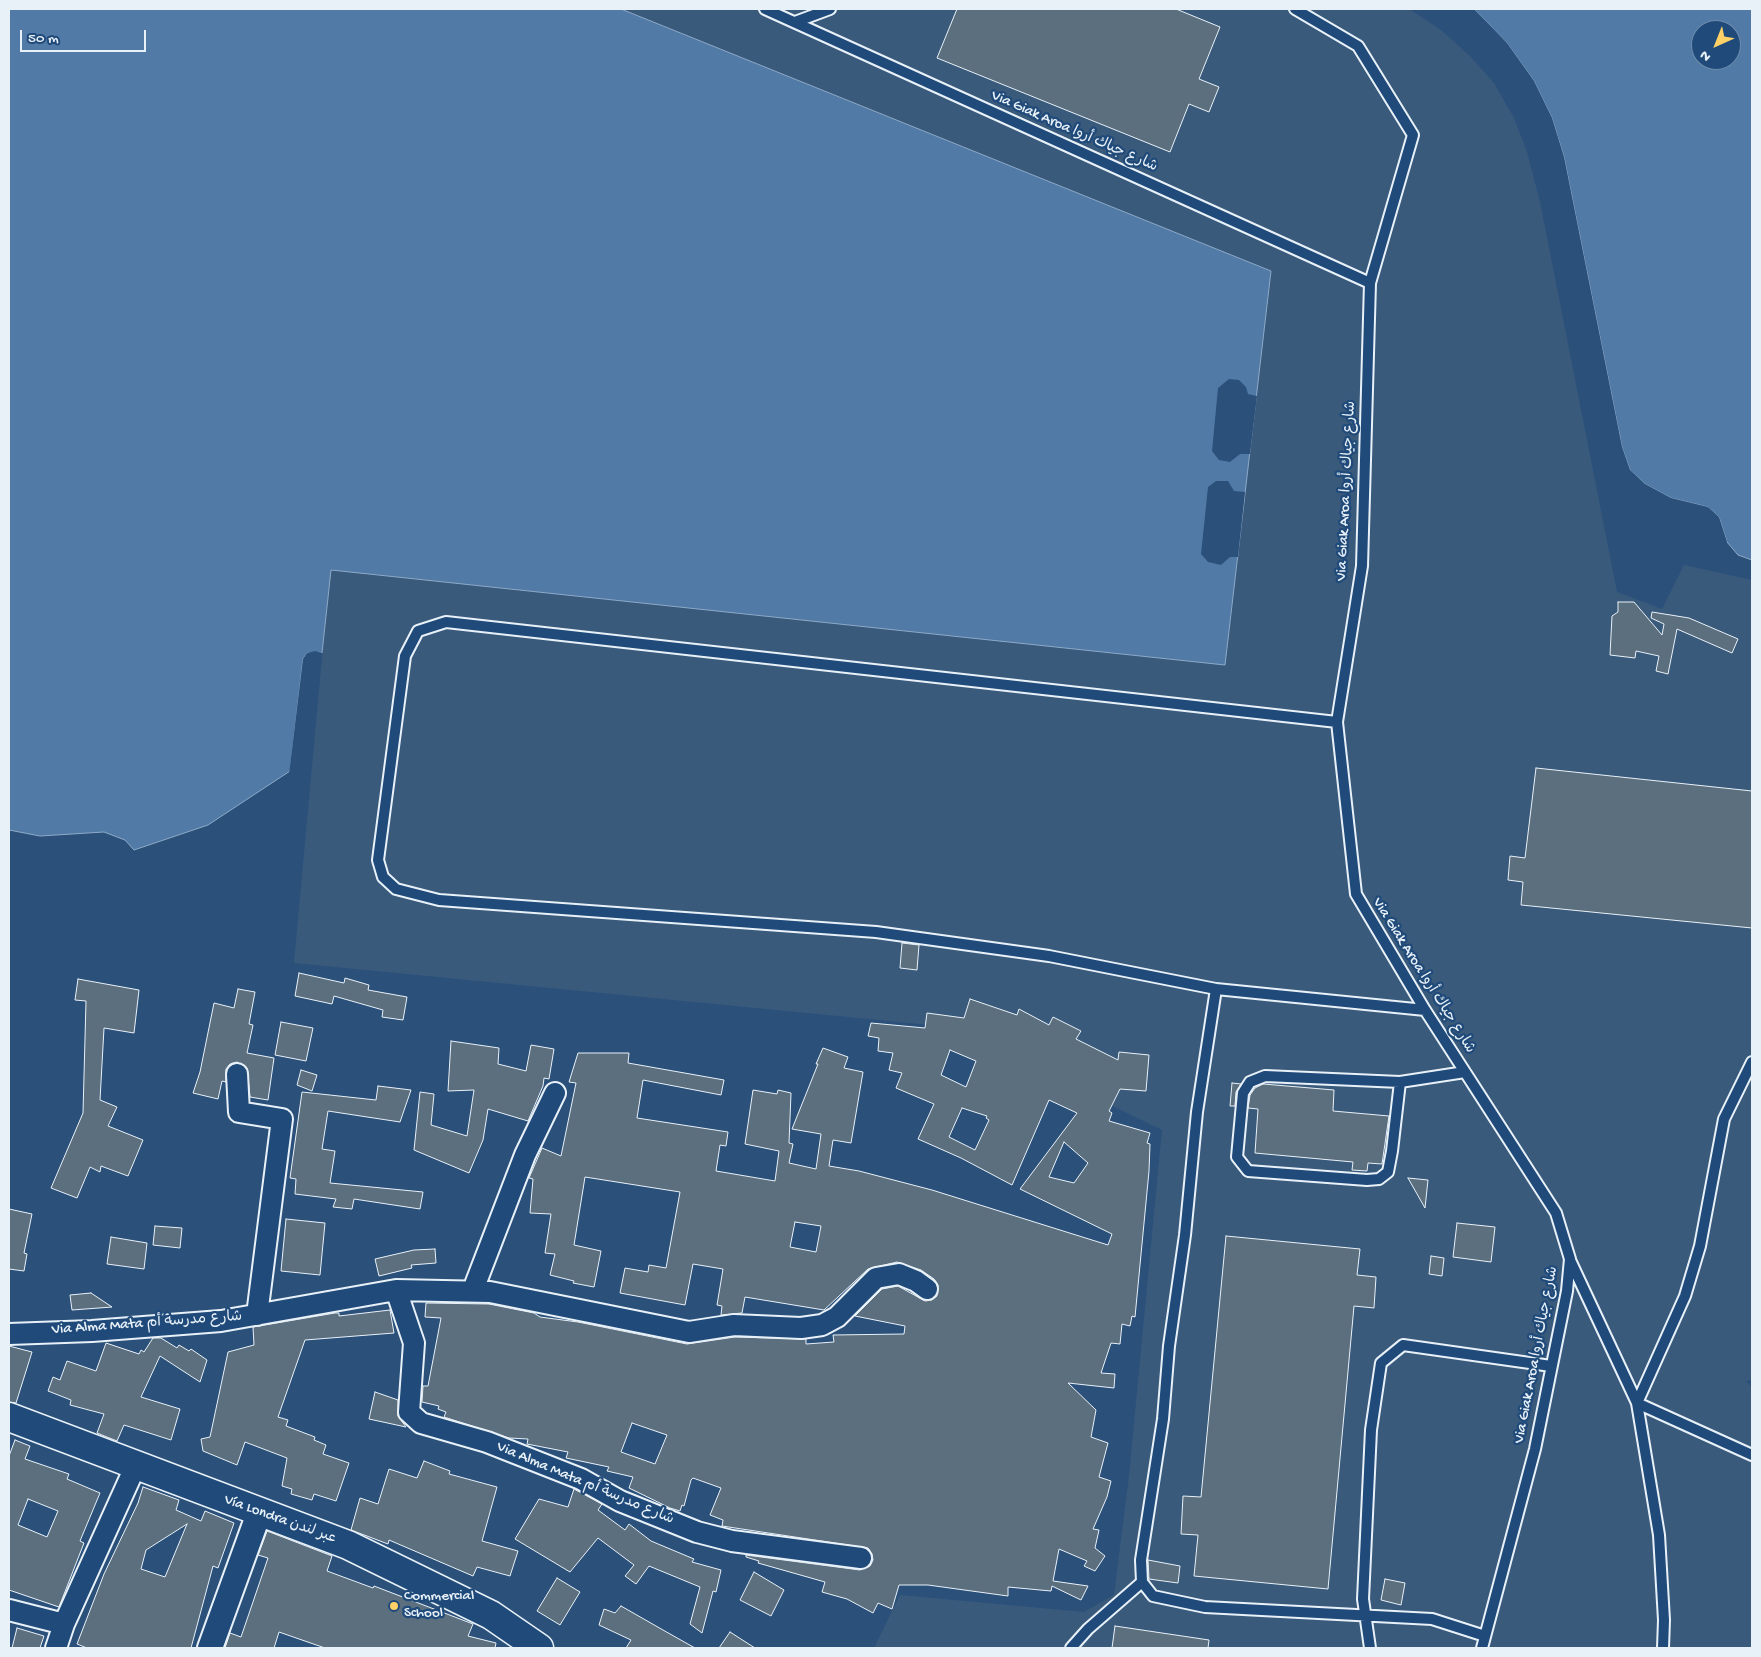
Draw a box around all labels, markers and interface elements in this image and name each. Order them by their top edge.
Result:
scale bar [22,20,149,52]
north arrow [1691,20,1741,70]
text: 50 m [28,30,59,48]
text: N [1697,46,1715,65]
street label: Via Giak Aroa شارع جياك أروا [988,87,1160,177]
street label: Via Giak Aroa شارع جياك أروا [1333,401,1361,581]
street label: Via Giak Aroa شارع جياك أروا [1368,895,1478,1057]
street label: Via Giak Aroa شارع جياك أروا [1511,1265,1563,1445]
street label: Via Alma Mata شارع مدرسة أم [51,1308,243,1340]
street label: Via Alma Mata شارع مدرسة أم [494,1438,676,1530]
street label: Vía Londra عبر لندن [221,1491,339,1549]
place label: Commercial School [404,1588,474,1623]
marker: Commercial School [388,1600,400,1612]

